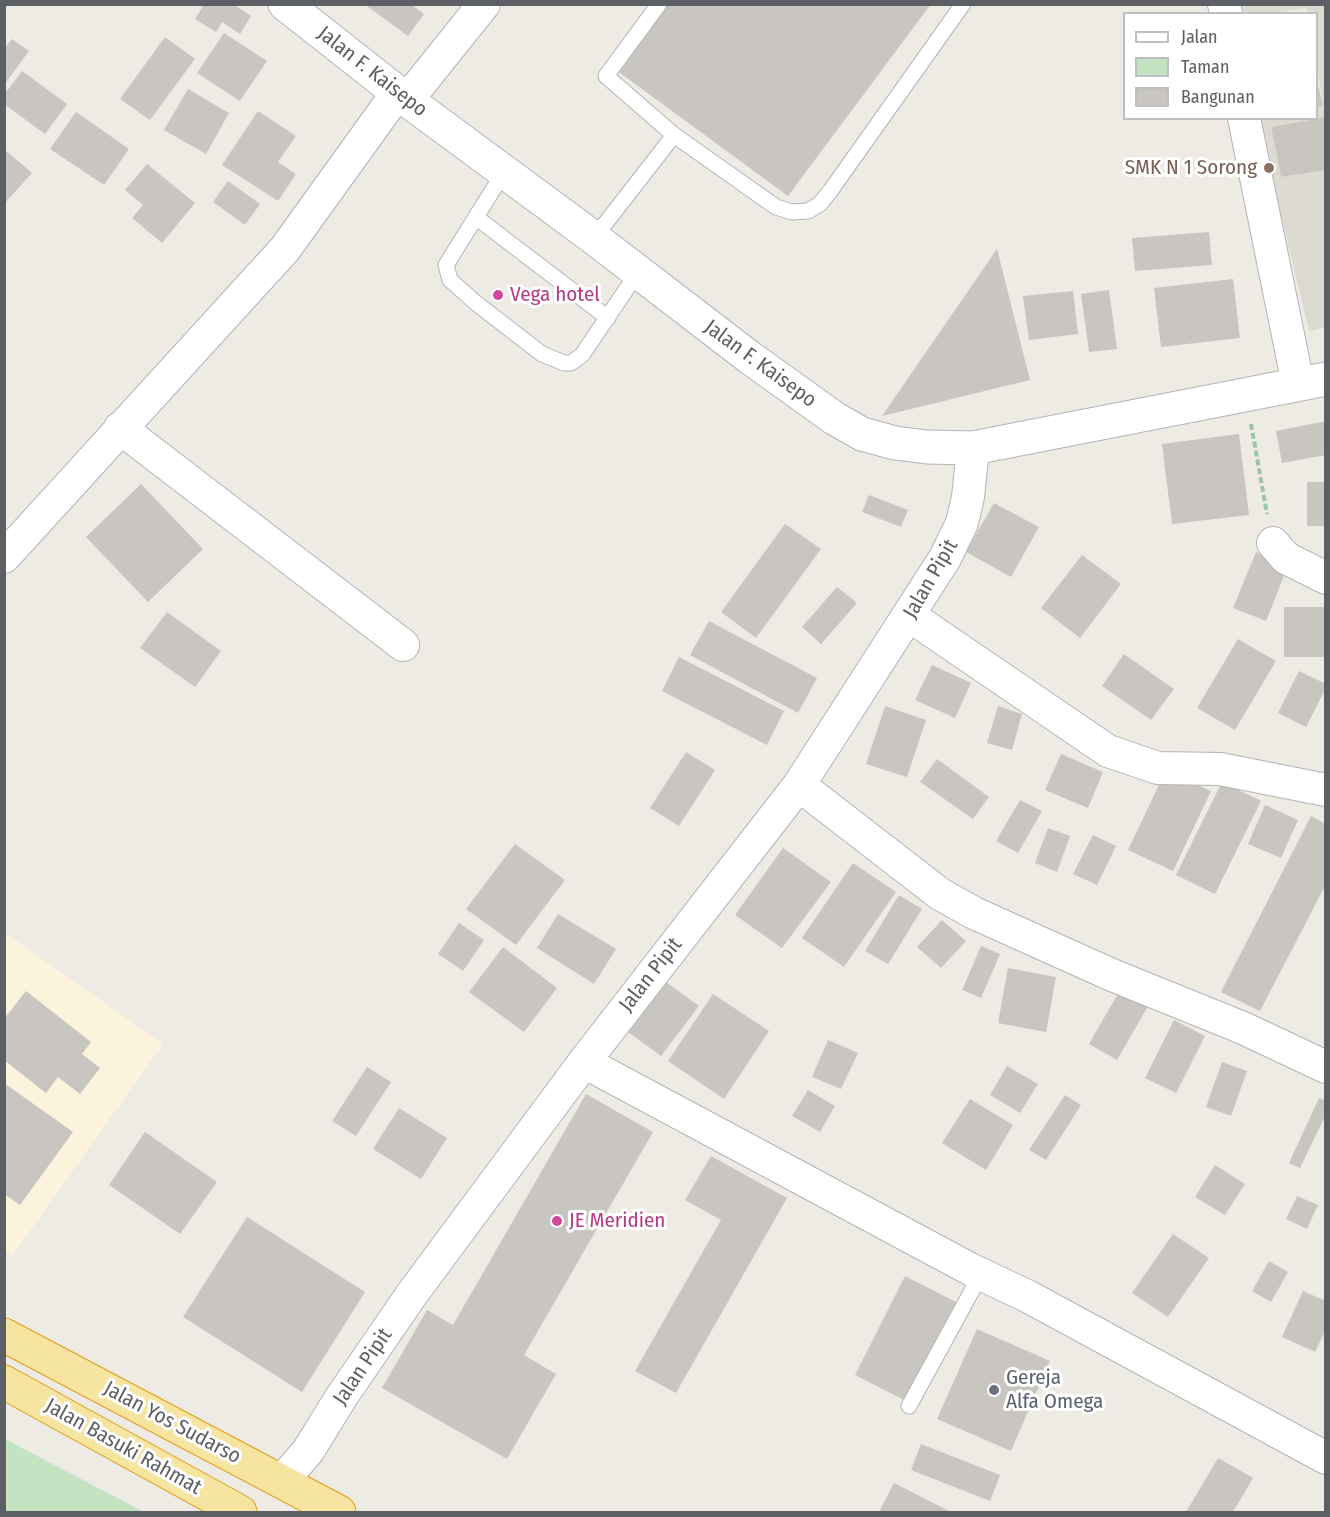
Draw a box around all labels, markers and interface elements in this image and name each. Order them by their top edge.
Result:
legend [1123,12,1318,120]
street label: Jalan F. Kaisepo [312,21,432,123]
text: Jalan [1181,26,1218,48]
text: Taman [1181,56,1229,78]
text: Bangunan [1181,86,1255,108]
place label: SMK N 1 Sorong [1125,155,1257,181]
marker: SMK N 1 Sorong [1262,161,1276,175]
place label: Vega hotel [510,282,600,308]
marker: Vega hotel [491,288,505,302]
street label: Jalan F. Kaisepo [699,315,821,413]
street label: Jalan Pipit [898,535,964,623]
street label: Jalan Pipit [614,933,688,1017]
place label: JE Meridien [569,1208,665,1234]
marker: JE Meridien [550,1214,564,1228]
street label: Jalan Pipit [328,1324,398,1410]
place label: Gereja Alfa Omega [1006,1365,1103,1415]
street label: Jalan Yos Sudarso [99,1376,245,1470]
marker: Gereja Alfa Omega [987,1383,1001,1397]
street label: Jalan Basuki Rahmat [40,1394,206,1500]

